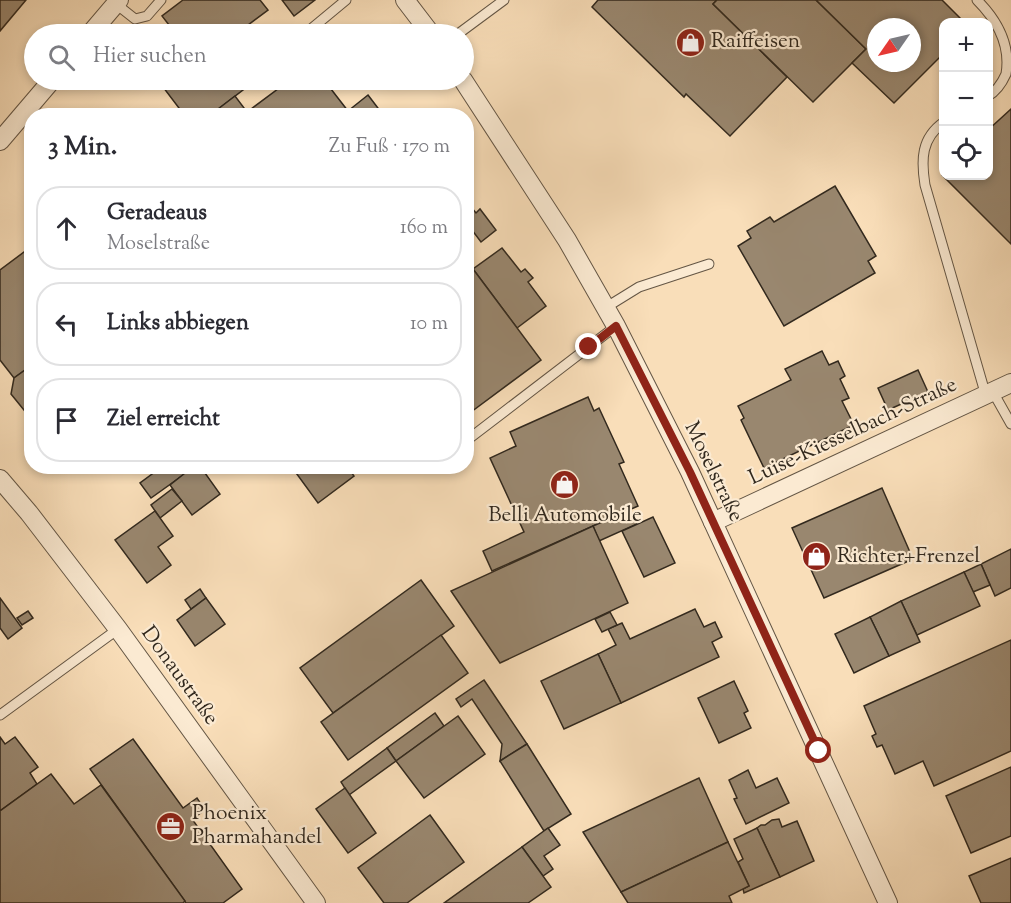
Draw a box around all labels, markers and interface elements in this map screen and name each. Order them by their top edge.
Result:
north arrow [867,18,921,72]
map controls [939,18,993,180]
button: + [939,18,993,72]
search box [24,24,474,90]
shop icon: Raiffeisen [674,26,706,58]
place label: Raiffeisen [711,27,800,57]
icon: search [45,41,78,74]
text: Hier suchen [93,41,207,73]
button: − [939,72,993,126]
button: locate [939,126,993,180]
text: 3 Min. [48,129,117,166]
text: Zu Fuß · 170 m [329,133,450,162]
text: Geradeaus [107,198,207,230]
icon: ahead [50,212,83,245]
text: 160 m [400,214,448,243]
text: Moselstraße [107,230,210,259]
icon: left [50,308,83,341]
text: Links abbiegen [107,308,249,340]
text: 10 m [410,310,448,339]
route end [575,333,601,359]
street label: Luise-Kiesselbach-Straße [744,371,962,493]
icon: arrive [50,404,83,437]
text: Ziel erreicht [107,404,220,436]
street label: Moselstraße [676,417,750,527]
shop icon: Belli Automobile [549,469,581,501]
place label: Belli Automobile [488,501,642,531]
shop icon: Richter+Frenzel [800,541,832,573]
place label: Richter+Frenzel [837,542,980,572]
street label: Donaustraße [133,620,225,732]
route start [805,737,831,763]
place label: Phoenix Pharmahandel [192,799,322,853]
office icon: Phoenix Pharmahandel [155,810,187,842]

